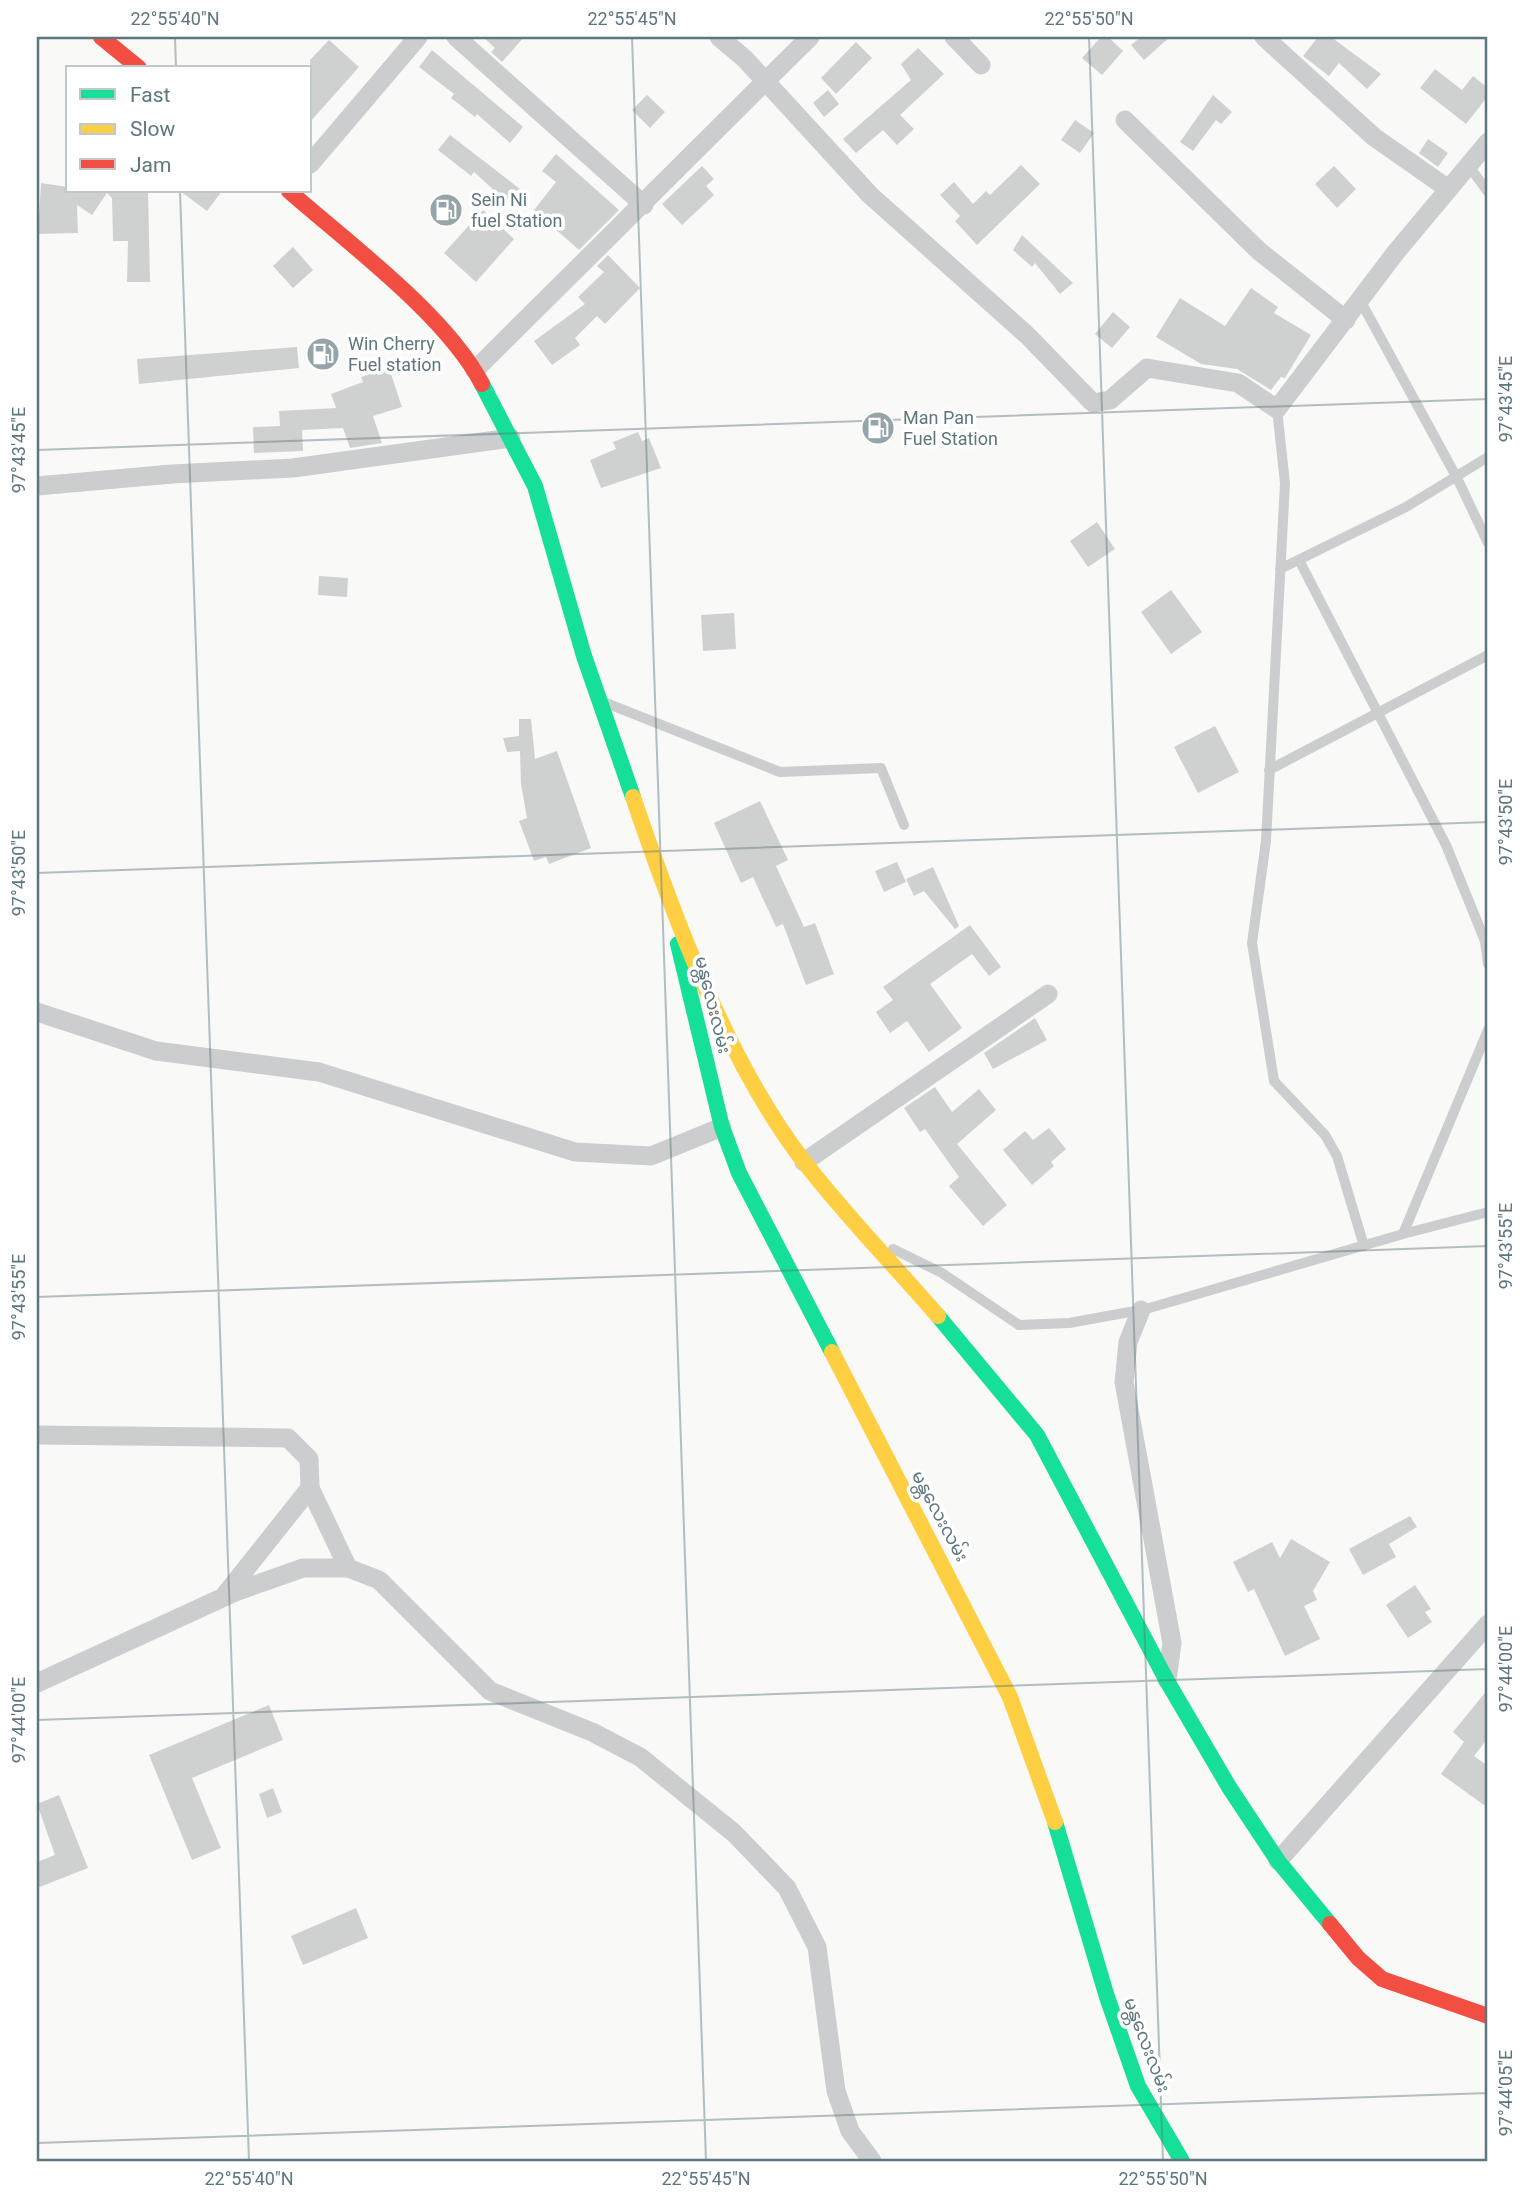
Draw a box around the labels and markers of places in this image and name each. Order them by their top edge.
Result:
place label: Sein Ni fuel Station [471,189,562,231]
fuel station icon: Sein Ni fuel Station [427,191,465,229]
place label: Win Cherry Fuel station [348,333,442,375]
fuel station icon: Win Cherry Fuel station [304,335,342,373]
place label: Man Pan Fuel Station [903,407,998,449]
fuel station icon: Man Pan Fuel Station [859,409,897,447]

